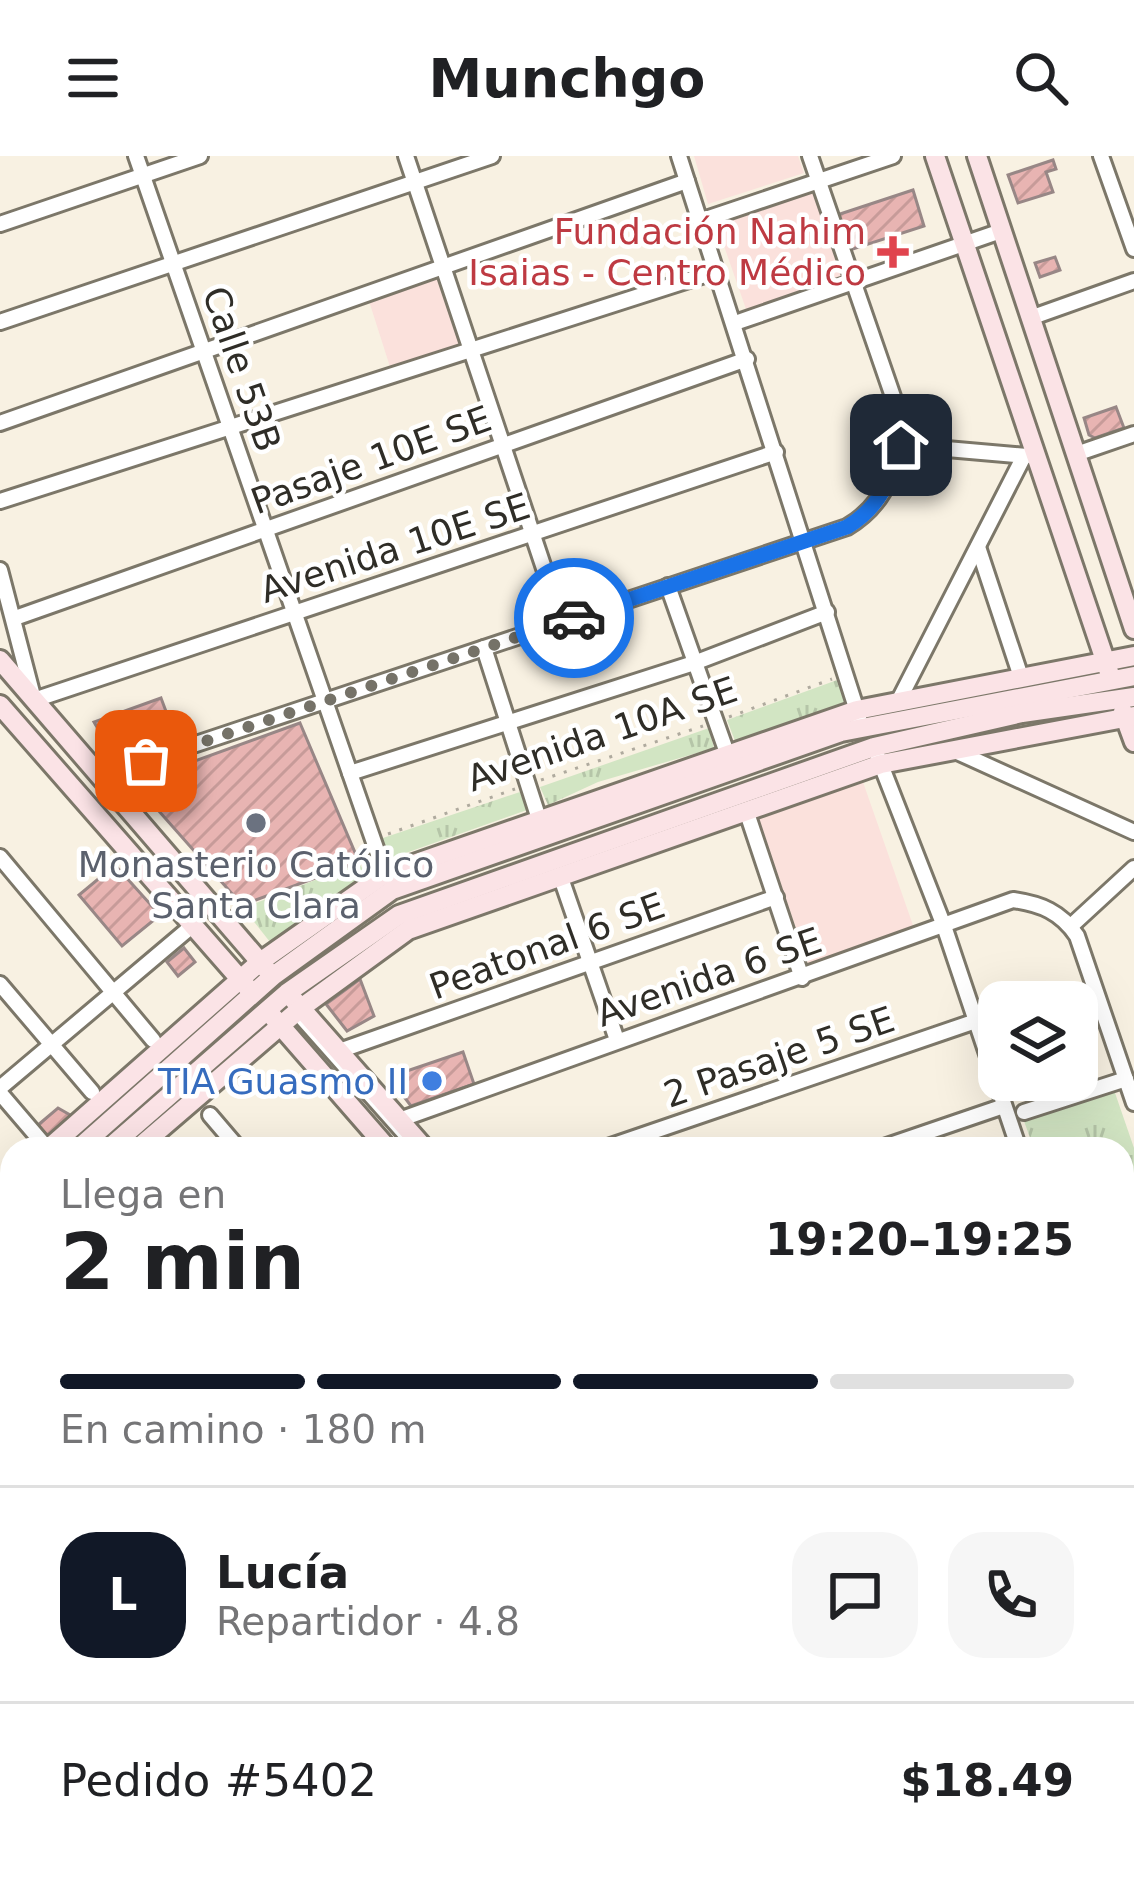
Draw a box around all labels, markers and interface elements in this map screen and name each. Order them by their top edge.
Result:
icon: menu [60,45,126,111]
icon: search [1008,45,1074,111]
text: Munchgo [429,47,705,110]
place label: Fundación Nahim Isaias - Centro Médico [468,211,866,293]
marker: Fundación Nahim Isaias - Centro Médico [877,236,909,268]
street label: Calle 53B [195,281,289,457]
pin [850,394,952,496]
street label: Pasaje 10E SE [246,398,496,522]
icon: home [868,412,934,478]
street label: Avenida 10E SE [255,485,535,611]
courier [514,558,634,678]
icon: car [541,585,607,651]
street label: Avenida 10A SE [462,669,742,799]
pin [95,710,197,812]
icon: bag [113,728,179,794]
marker: Monasterio Católico Santa Clara [243,810,269,836]
place label: Monasterio Católico Santa Clara [78,844,434,926]
street label: Peatonal 6 SE [424,884,670,1008]
street label: Avenida 6 SE [591,919,827,1035]
map controls [978,981,1098,1101]
button: layers [978,981,1098,1101]
street label: 2 Pasaje 5 SE [658,998,900,1116]
place label: TIA Guasmo II [157,1061,408,1102]
marker: TIA Guasmo II [419,1068,445,1094]
text: Llega en [60,1172,226,1217]
text: 19:20–19:25 [765,1213,1074,1266]
text: 2 min [60,1217,305,1307]
text: En camino · 180 m [60,1407,427,1452]
button: chat [792,1532,918,1658]
button: phone [948,1532,1074,1658]
text: Lucía [216,1546,349,1599]
text: L [109,1568,137,1621]
text: Repartidor · 4.8 [216,1599,520,1644]
text: Pedido #5402 [60,1754,377,1807]
text: $18.49 [900,1754,1074,1807]

